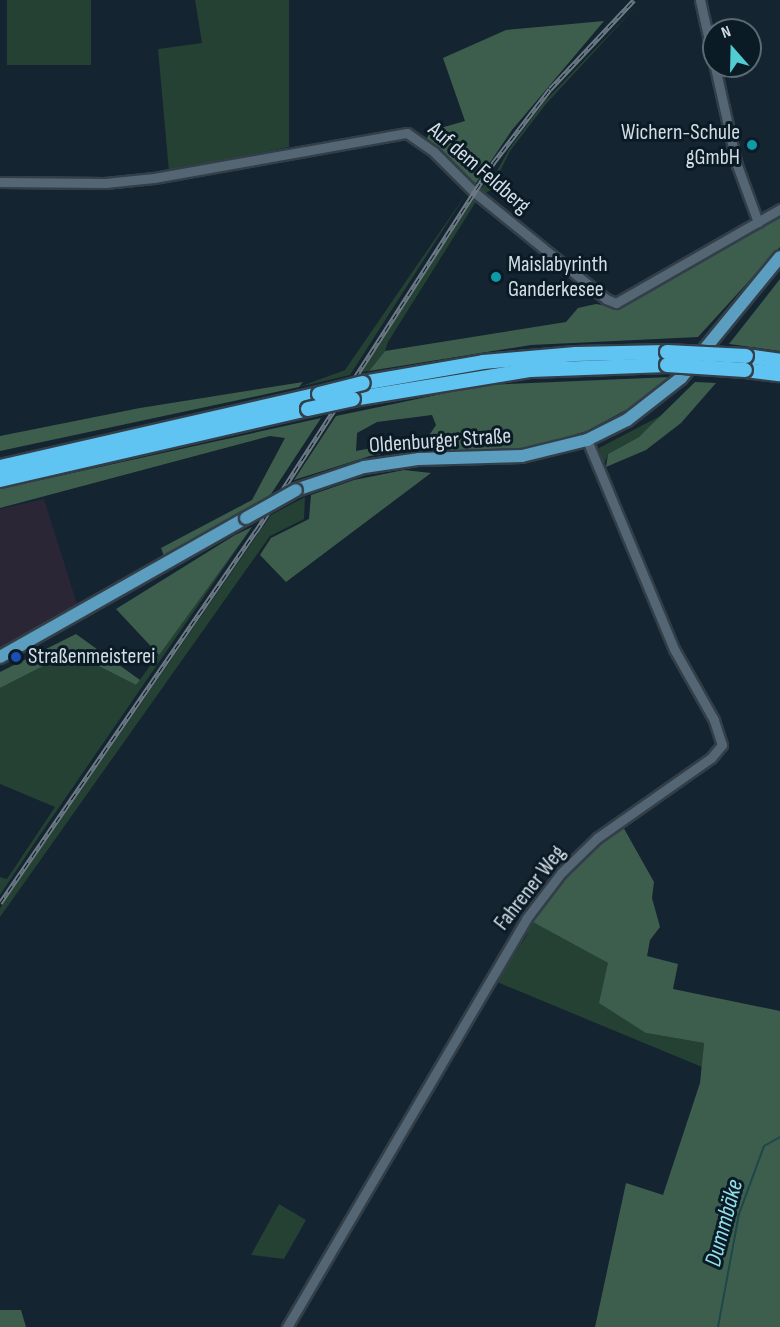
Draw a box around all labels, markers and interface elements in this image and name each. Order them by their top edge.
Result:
north arrow [702,18,762,78]
text: N [719,22,734,43]
street label: Auf dem Feldberg [423,116,535,220]
place label: Wichern-Schule gGmbH [621,119,740,170]
marker: Wichern-Schule gGmbH [745,138,759,152]
place label: Maislabyrinth Ganderkesee [508,251,608,302]
marker: Maislabyrinth Ganderkesee [489,270,503,284]
street label: Oldenburger Straße [368,423,512,459]
place label: Straßenmeisterei [28,644,155,670]
marker: Straßenmeisterei [9,650,23,664]
street label: Fahrener Weg [489,840,571,936]
water label: Dummbäke [699,1176,749,1270]

